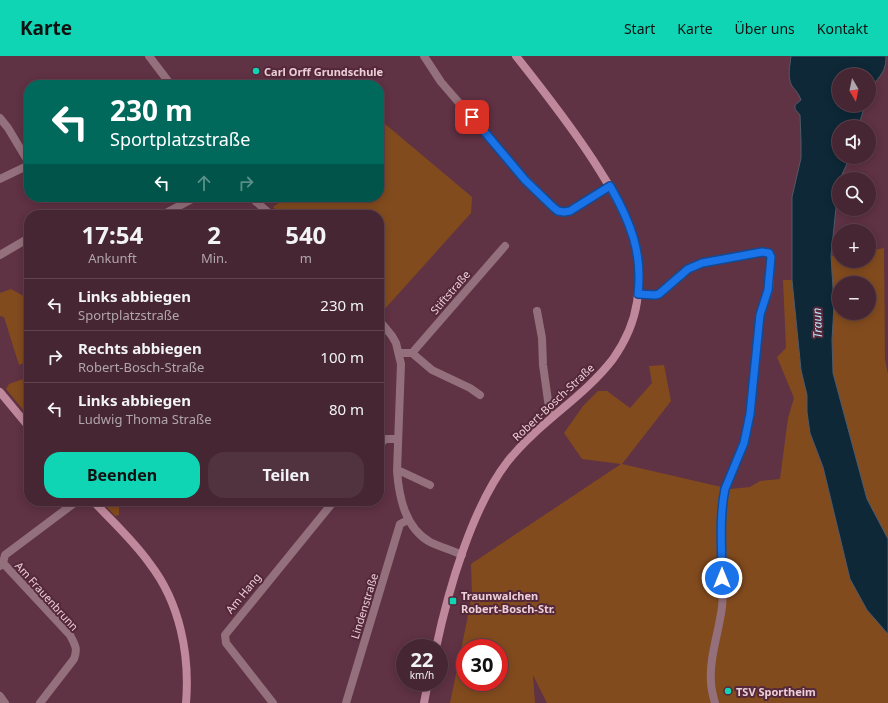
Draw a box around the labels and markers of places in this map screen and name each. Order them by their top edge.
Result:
place label: Carl Orff Grundschule [264,64,384,79]
marker: Carl Orff Grundschule [251,66,261,76]
pin [455,100,489,134]
place label: Traunwalchen Robert-Bosch-Str. [461,588,555,616]
marker: Traunwalchen Robert-Bosch-Str. [448,596,458,606]
place label: TSV Sportheim [736,684,816,699]
marker: TSV Sportheim [723,686,733,696]

